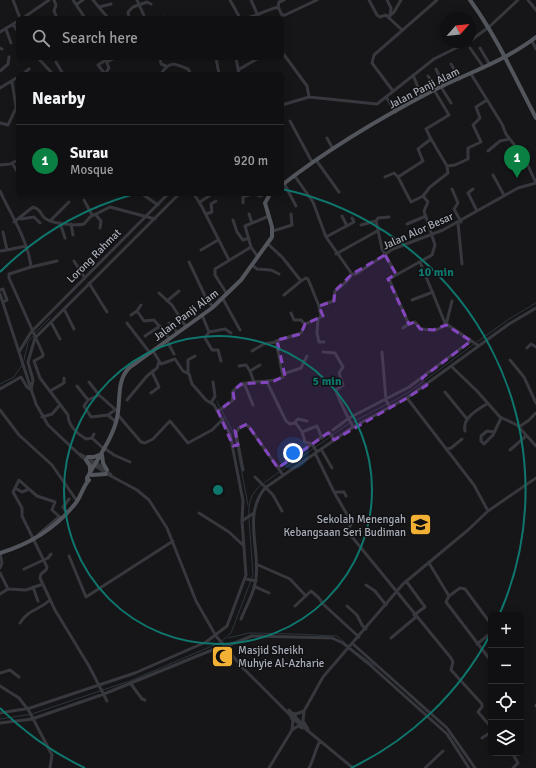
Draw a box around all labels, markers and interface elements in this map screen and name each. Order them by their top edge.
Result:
north arrow [440,12,476,48]
search box [16,16,284,60]
icon: search [30,27,52,49]
text: Search here [62,29,138,47]
street label: Jalan Panji Alam [386,64,462,111]
text: Nearby [32,88,85,109]
text: Surau [70,144,108,162]
pin: 1 [504,145,530,178]
text: 1 [41,153,49,169]
text: 920 m [234,153,268,169]
text: Mosque [70,162,113,178]
street label: Jalan Alor Besar [381,210,455,252]
street label: Lorong Rahmat [64,226,124,286]
text: 10 min [418,265,454,280]
street label: Jalan Panji Alam [151,286,221,344]
text: 5 min [313,374,342,389]
your location [283,443,303,463]
centre of rings [211,483,225,497]
school or university icon: Sekolah Menengah Kebangsaan Seri Budiman [408,512,434,538]
place label: Sekolah Menengah Kebangsaan Seri Budiman [284,513,406,539]
map controls [488,612,524,756]
button: + [488,612,524,648]
mosque icon: Masjid Sheikh Muhyie Al-Azharie [209,643,235,669]
place label: Masjid Sheikh Muhyie Al-Azharie [238,644,324,670]
button: − [488,648,524,684]
button: locate [488,684,524,720]
button: layers [488,720,524,756]

